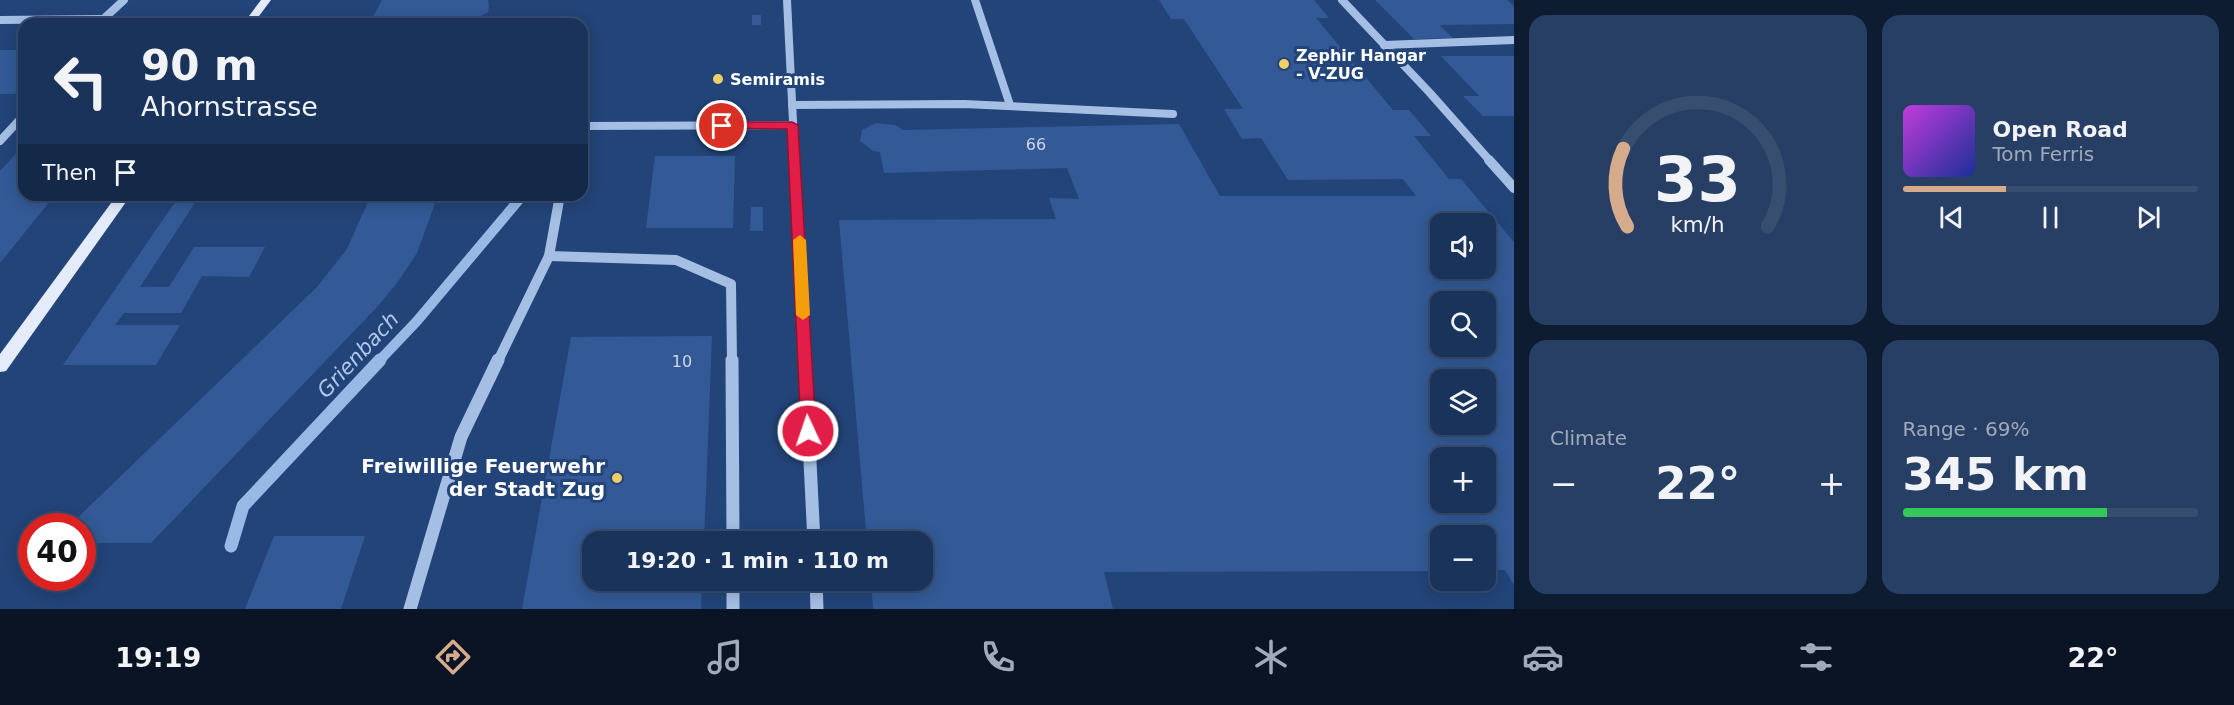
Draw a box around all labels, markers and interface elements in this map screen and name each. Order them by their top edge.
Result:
text: 90 m [141,41,258,90]
icon: left [42,42,120,120]
place label: Zephir Hangar - V-ZUG [1296,46,1426,83]
marker: Zephir Hangar - V-ZUG [1277,57,1291,71]
place label: Semiramis [730,70,825,89]
marker: Semiramis [711,72,725,86]
text: Ahornstrasse [141,91,318,122]
pin [696,100,747,151]
icon: arrive [705,109,738,142]
text: Open Road [1993,117,2128,142]
house number: 66 [1026,135,1046,154]
text: Tom Ferris [1993,142,2094,166]
text: 33 [1654,143,1741,216]
icon: arrive [109,156,142,189]
text: Then [42,160,97,185]
icon: previous [1935,201,1968,234]
icon: pause [2034,201,2067,234]
icon: next [2132,201,2165,234]
text: km/h [1671,212,1725,237]
map controls [1430,213,1496,591]
button: sound [1430,213,1496,279]
button: search [1430,291,1496,357]
water label: Grienbach [312,307,404,403]
house number: 10 [672,352,692,371]
button: layers [1430,369,1496,435]
position arrow [776,399,840,463]
text: Range · 69% [1903,417,2029,441]
text: Climate [1550,426,1627,450]
button: + [1430,447,1496,513]
text: 345 km [1903,448,2089,501]
place label: Freiwillige Feuerwehr der Stadt Zug [361,454,605,501]
text: 22° [1655,457,1740,510]
text: − [1550,464,1578,503]
text: + [1818,464,1846,503]
marker: Freiwillige Feuerwehr der Stadt Zug [610,471,624,485]
speed limit sign: 40 [18,513,96,591]
button: − [1430,525,1496,591]
text: 19:20 · 1 min · 110 m [626,548,889,573]
icon: directions [432,636,474,678]
icon: music [704,636,746,678]
icon: phone [977,636,1019,678]
icon: climate [1250,636,1292,678]
icon: car [1522,636,1564,678]
icon: filters [1795,636,1837,678]
text: 19:19 [115,642,201,673]
text: 22° [2068,642,2119,673]

